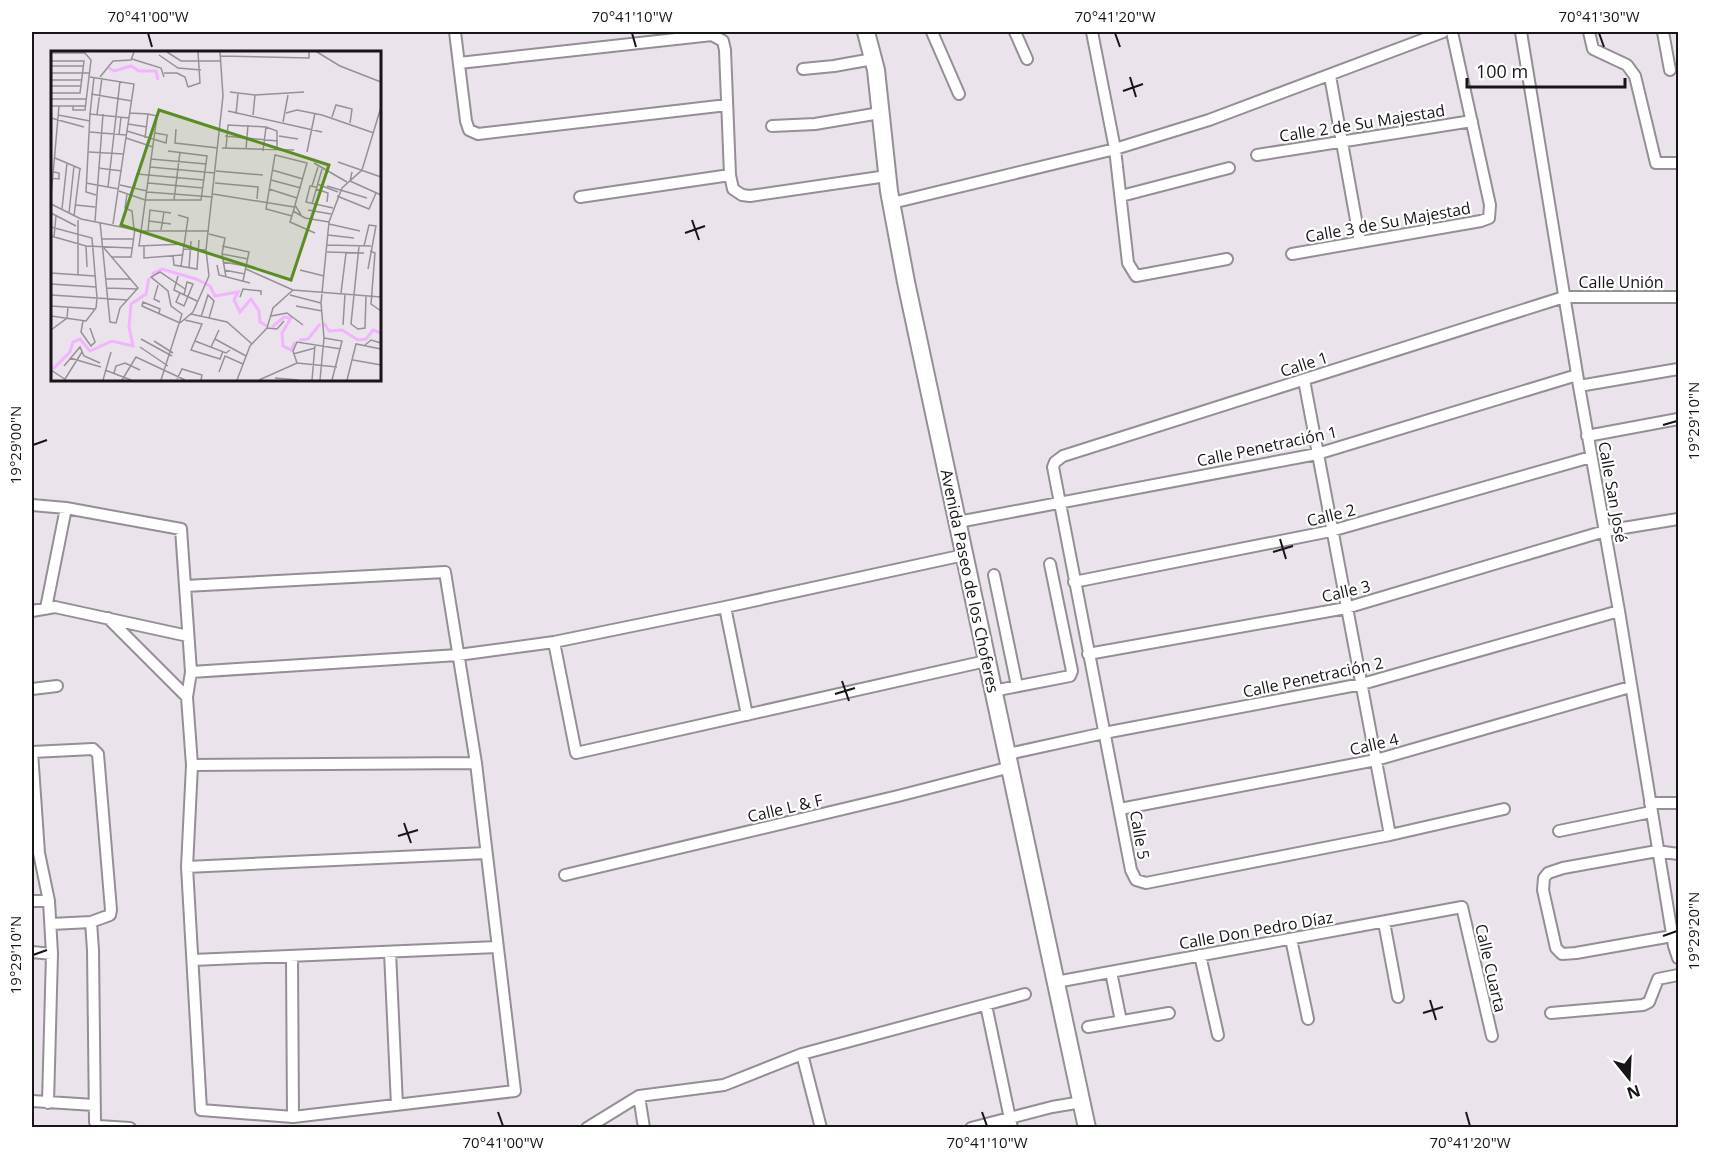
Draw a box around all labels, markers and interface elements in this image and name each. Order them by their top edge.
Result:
text: 70°41'00"W [108,6,189,26]
text: 70°41'10"W [592,6,673,26]
text: 70°41'20"W [1075,6,1156,26]
text: 70°41'30"W [1559,6,1640,26]
inset map [51,51,381,381]
scale bar [1467,51,1624,89]
text: 100 m [1476,59,1528,83]
street label: Calle 2 de Su Majestad [1278,99,1446,147]
street label: Calle 3 de Su Majestad [1304,197,1472,247]
street label: Calle Unión [1578,271,1664,293]
street label: Calle 1 [1277,346,1331,382]
text: 19°29'10"N [1683,382,1703,460]
text: 19°29'00"N [5,406,25,484]
street label: Calle Penetración 1 [1195,420,1339,472]
street label: Calle San José [1593,440,1633,544]
street label: Avenida Paseo de los Choferes [936,467,1004,695]
street label: Calle 2 [1304,498,1358,532]
street label: Calle 3 [1319,575,1373,607]
street label: Calle Penetración 2 [1241,651,1385,703]
street label: Calle 4 [1347,728,1401,760]
street label: Calle L & F [745,789,825,827]
street label: Calle 5 [1125,809,1155,861]
text: 19°29'20"N [1683,892,1703,970]
street label: Calle Don Pedro Díaz [1177,906,1335,954]
text: 19°29'10"N [5,916,25,994]
street label: Calle Cuarta [1470,922,1512,1014]
north arrow [1599,1048,1659,1108]
text: N [1624,1080,1643,1105]
text: 70°41'00"W [463,1132,544,1152]
text: 70°41'10"W [947,1132,1028,1152]
text: 70°41'20"W [1430,1132,1511,1152]

